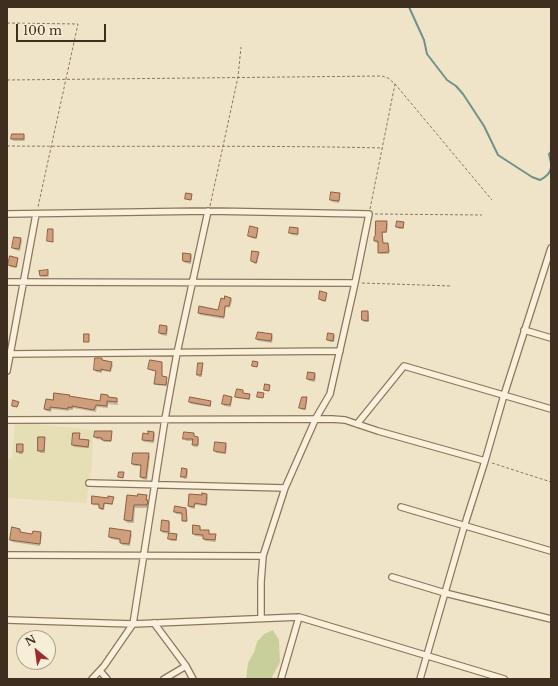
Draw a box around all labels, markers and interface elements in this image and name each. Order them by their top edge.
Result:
scale bar [18,16,108,42]
text: 100 m [23,23,62,38]
north arrow [16,630,56,670]
text: N [23,632,39,649]

